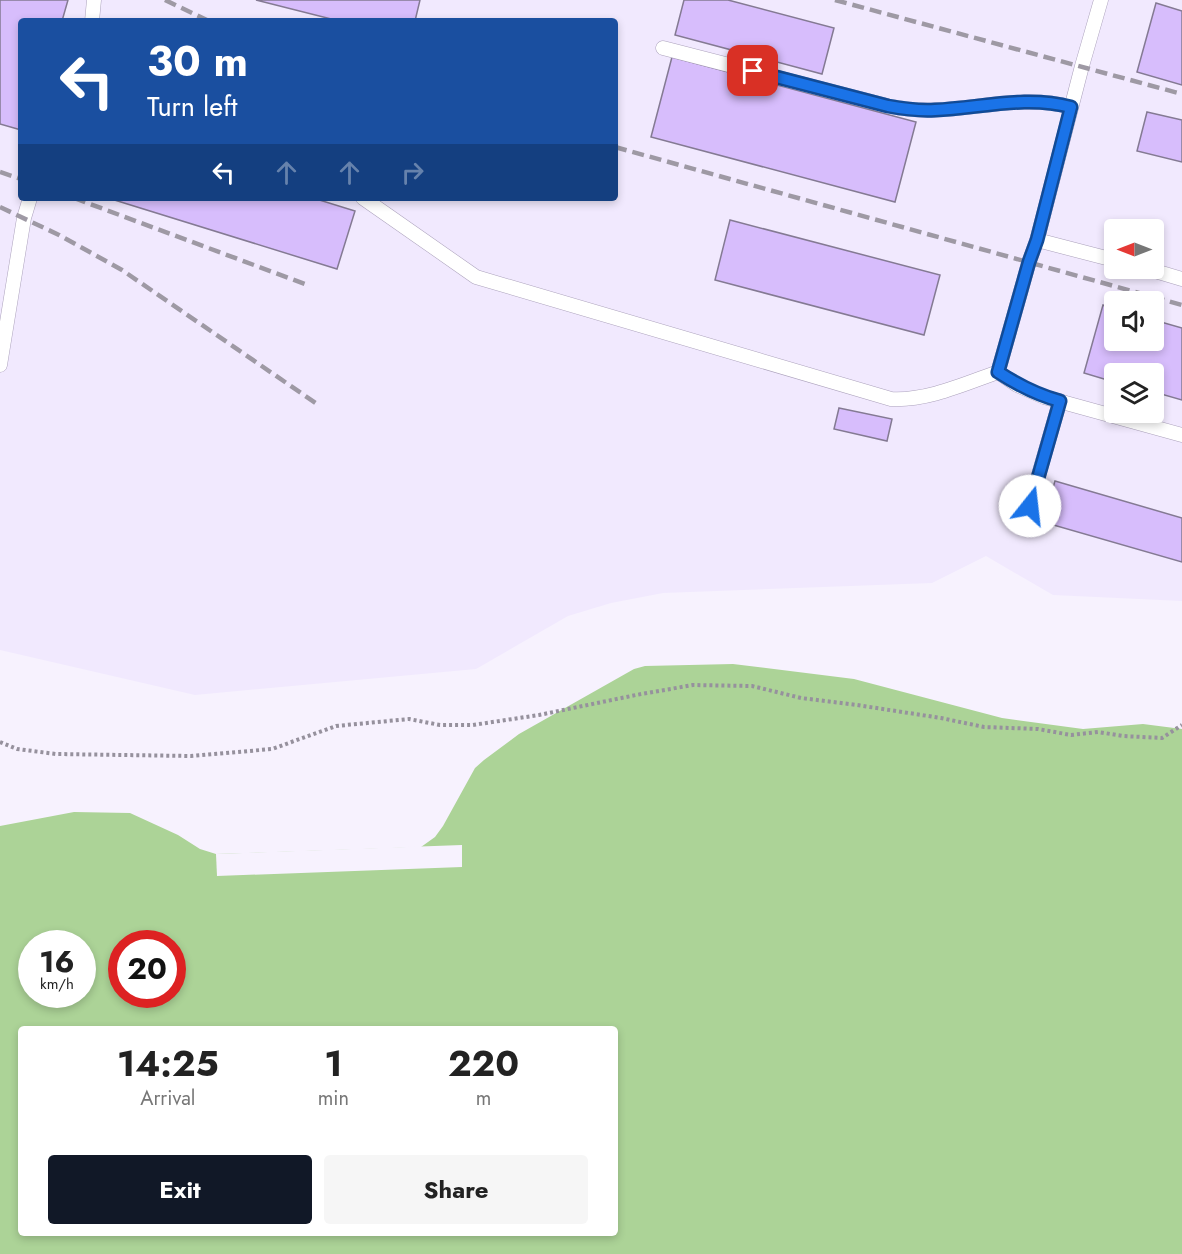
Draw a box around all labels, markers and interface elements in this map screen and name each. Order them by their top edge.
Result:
text: 30 m [147,31,248,92]
icon: left [48,42,126,120]
pin [727,45,778,96]
icon: arrive [736,54,769,87]
text: Turn left [147,87,237,126]
icon: left [207,156,240,189]
icon: ahead [270,156,303,189]
icon: ahead [333,156,366,189]
icon: right [396,156,429,189]
north arrow [1104,219,1164,279]
map controls [1104,219,1164,423]
button: sound [1104,291,1164,351]
button: layers [1104,363,1164,423]
position arrow [998,474,1062,538]
speed limit sign: 20 [108,930,186,1008]
text: 16 [39,940,75,983]
text: km/h [40,973,74,995]
text: 14:25 [117,1037,219,1089]
text: 1 [324,1037,343,1089]
text: 220 [448,1037,519,1089]
text: Arrival [140,1084,195,1113]
text: min [318,1084,349,1113]
text: m [476,1084,491,1113]
button: Exit [48,1155,312,1224]
button: Share [324,1155,588,1224]

